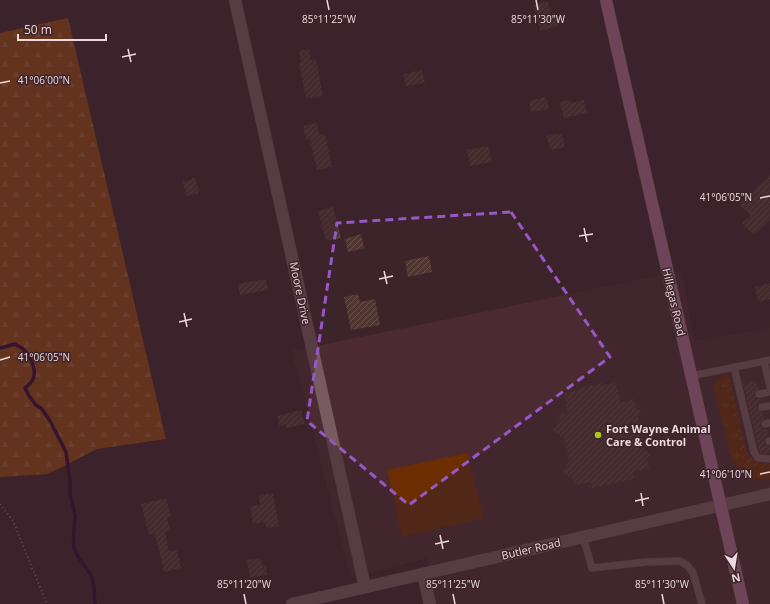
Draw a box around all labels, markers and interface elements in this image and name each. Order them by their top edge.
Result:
text: 85°11'25"W [302,12,357,26]
text: 85°11'30"W [511,12,566,26]
scale bar [18,16,106,42]
text: 50 m [24,21,52,38]
text: 41°06'00"N [18,73,70,87]
text: 41°06'05"N [700,190,752,204]
street label: Moore Drive [287,260,314,326]
street label: Hillegas Road [659,267,690,337]
text: 41°06'05"N [18,350,70,364]
place label: Fort Wayne Animal Care & Control [606,421,711,449]
marker: Fort Wayne Animal Care & Control [593,430,603,440]
text: 41°06'10"N [700,467,752,481]
street label: Butler Road [500,534,562,563]
north arrow [714,548,754,588]
text: N [730,570,742,587]
text: 85°11'20"W [217,577,272,591]
text: 85°11'25"W [426,577,481,591]
text: 85°11'30"W [635,577,690,591]

